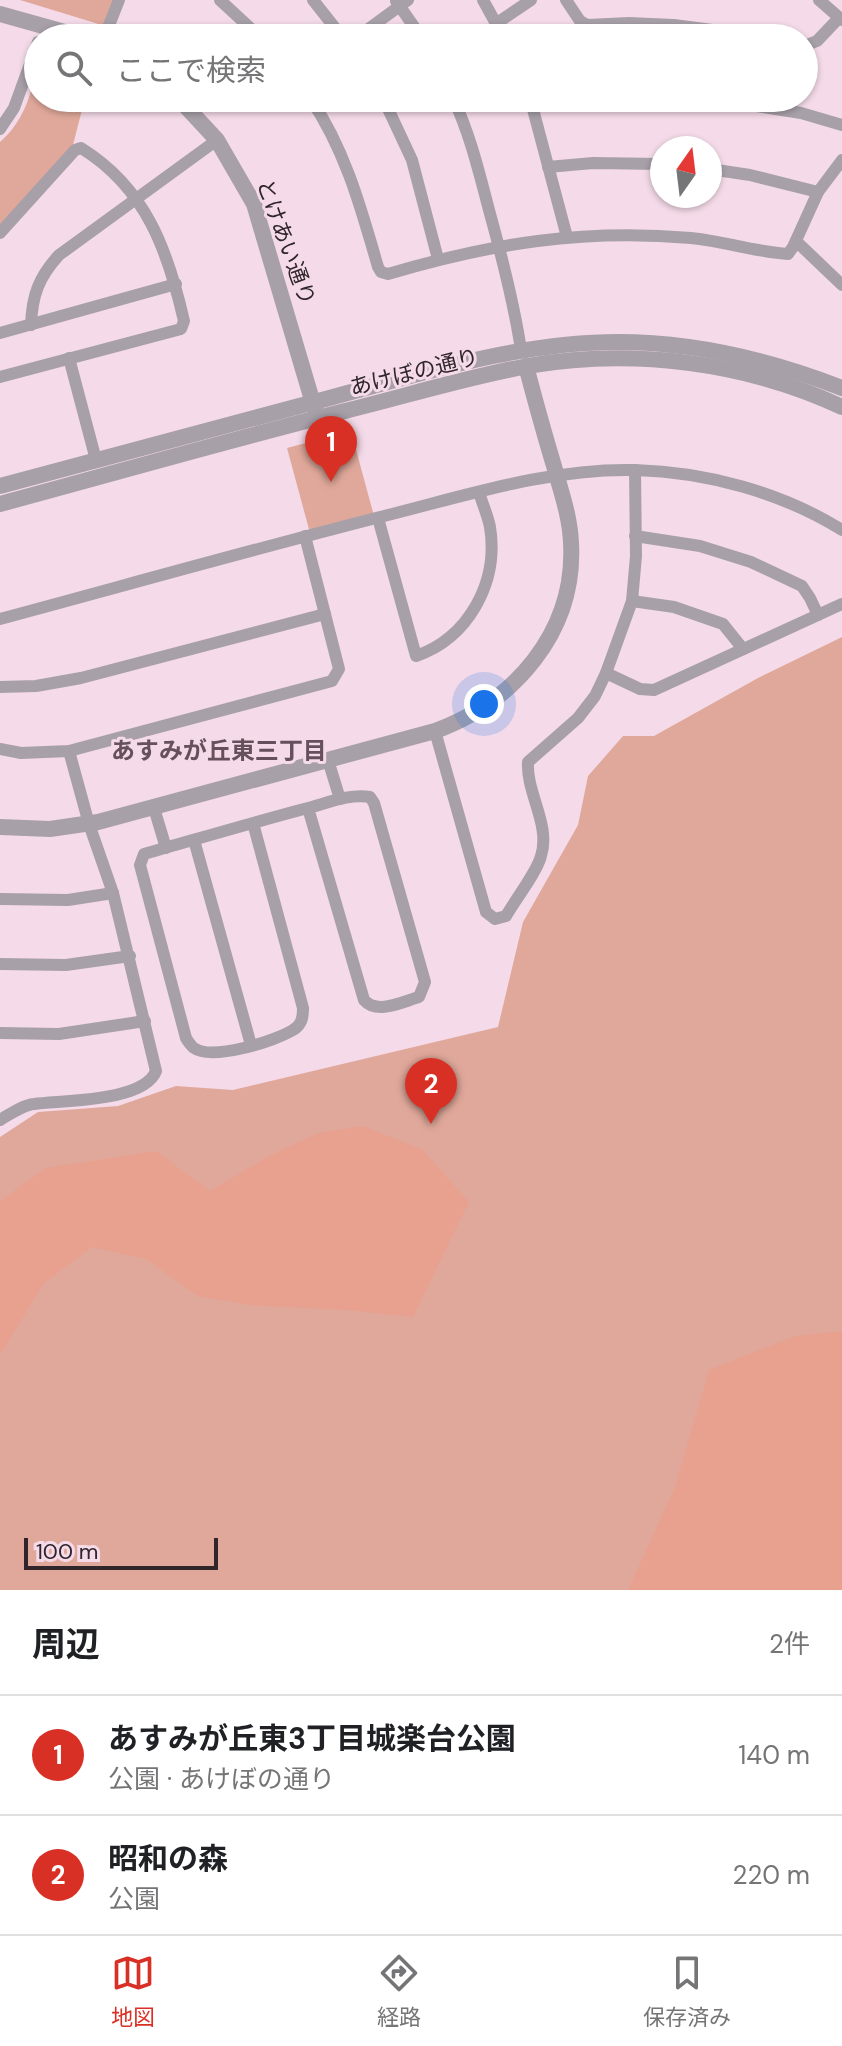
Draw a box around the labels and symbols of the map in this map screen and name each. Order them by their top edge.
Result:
north arrow [650,136,722,208]
street label: とけあい通り [250,175,322,309]
street label: あけぼの通り [346,342,482,402]
pin: 1 [305,416,357,482]
your location [464,684,504,724]
district label: あすみが丘東三丁目 [111,735,327,766]
pin: 2 [405,1058,457,1124]
scale bar [24,1534,218,1570]

